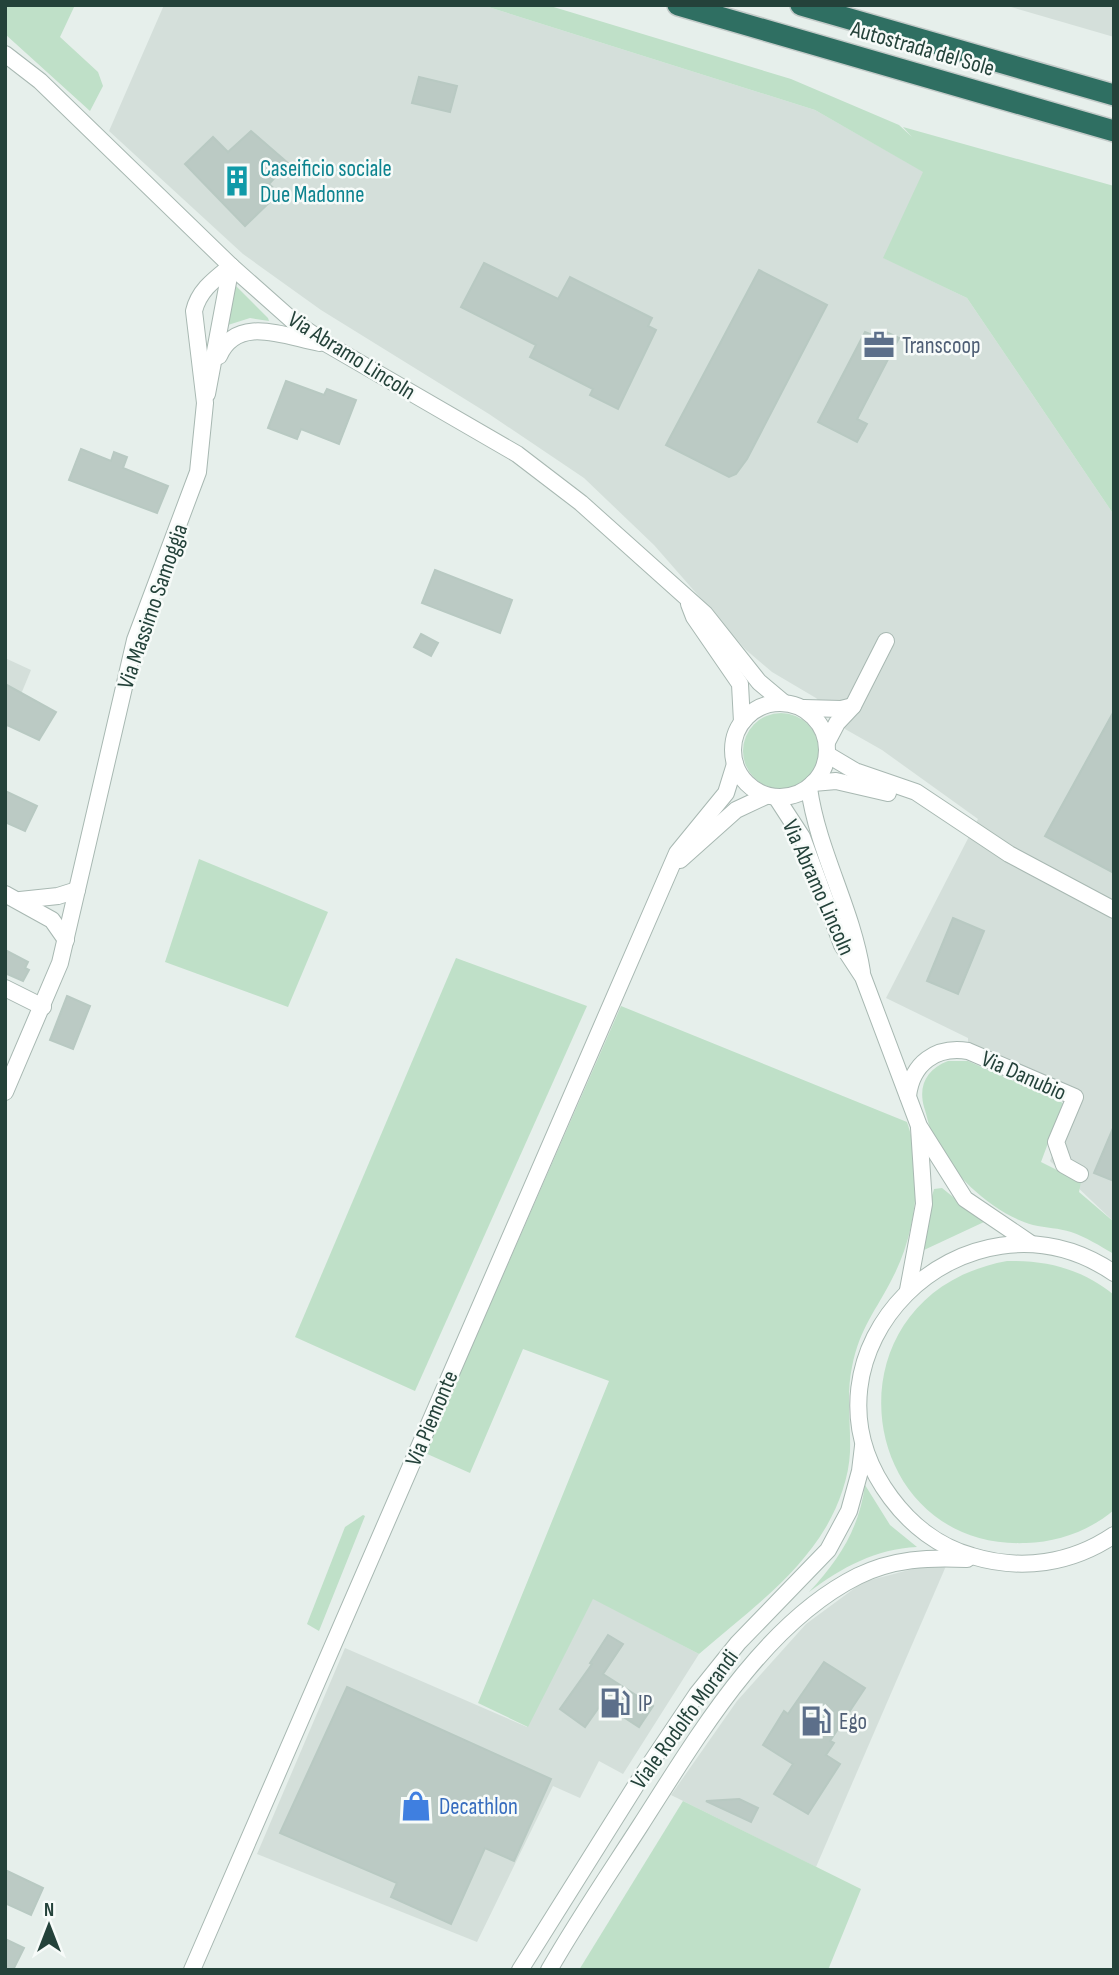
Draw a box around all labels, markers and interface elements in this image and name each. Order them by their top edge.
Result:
street label: Autostrada del Sole [847,15,998,83]
place label: Caseificio sociale Due Madonne [260,155,392,209]
building icon: Caseificio sociale Due Madonne [220,164,254,198]
street label: Via Abramo Lincoln [282,305,420,406]
office icon: Transcoop [862,328,896,362]
place label: Transcoop [902,332,981,360]
street label: Via Massimo Samoggia [112,520,194,692]
street label: Via Abramo Lincoln [776,815,860,959]
street label: Via Danubio [977,1045,1070,1107]
street label: Via Piemonte [399,1367,464,1470]
street label: Viale Rodolfo Morandi [625,1644,745,1795]
fuel station icon: IP [598,1686,632,1720]
place label: IP [638,1690,652,1718]
fuel station icon: Ego [799,1704,833,1738]
place label: Ego [839,1708,867,1736]
shop icon: Decathlon [399,1789,433,1823]
place label: Decathlon [439,1793,518,1821]
north arrow [14,1891,84,1961]
text: N [44,1899,54,1922]

